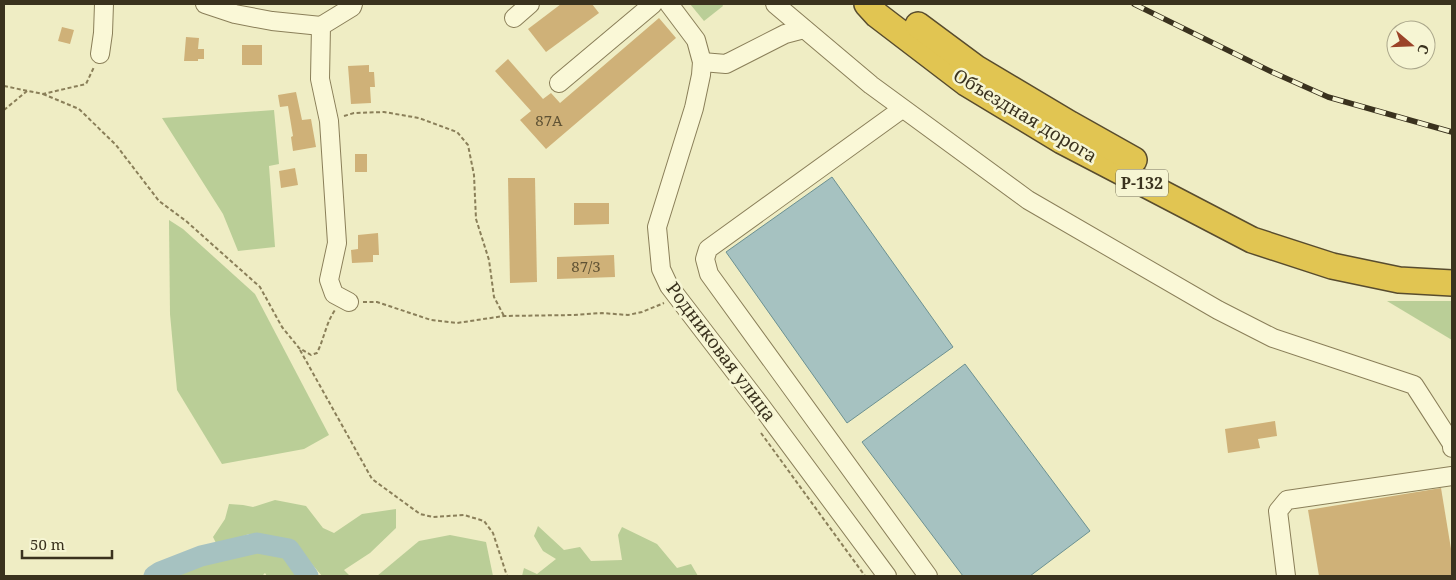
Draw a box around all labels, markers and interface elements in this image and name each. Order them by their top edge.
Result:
north arrow [1386,20,1436,70]
text: С [1413,42,1434,57]
street label: Объездная дорога [949,63,1102,168]
house number: 87А [535,110,563,130]
road number: Р-132 [1116,170,1168,197]
house number: 87/3 [571,256,601,276]
street label: Родниковая улица [662,277,782,426]
scale bar [22,528,112,560]
text: 50 m [30,534,65,554]

